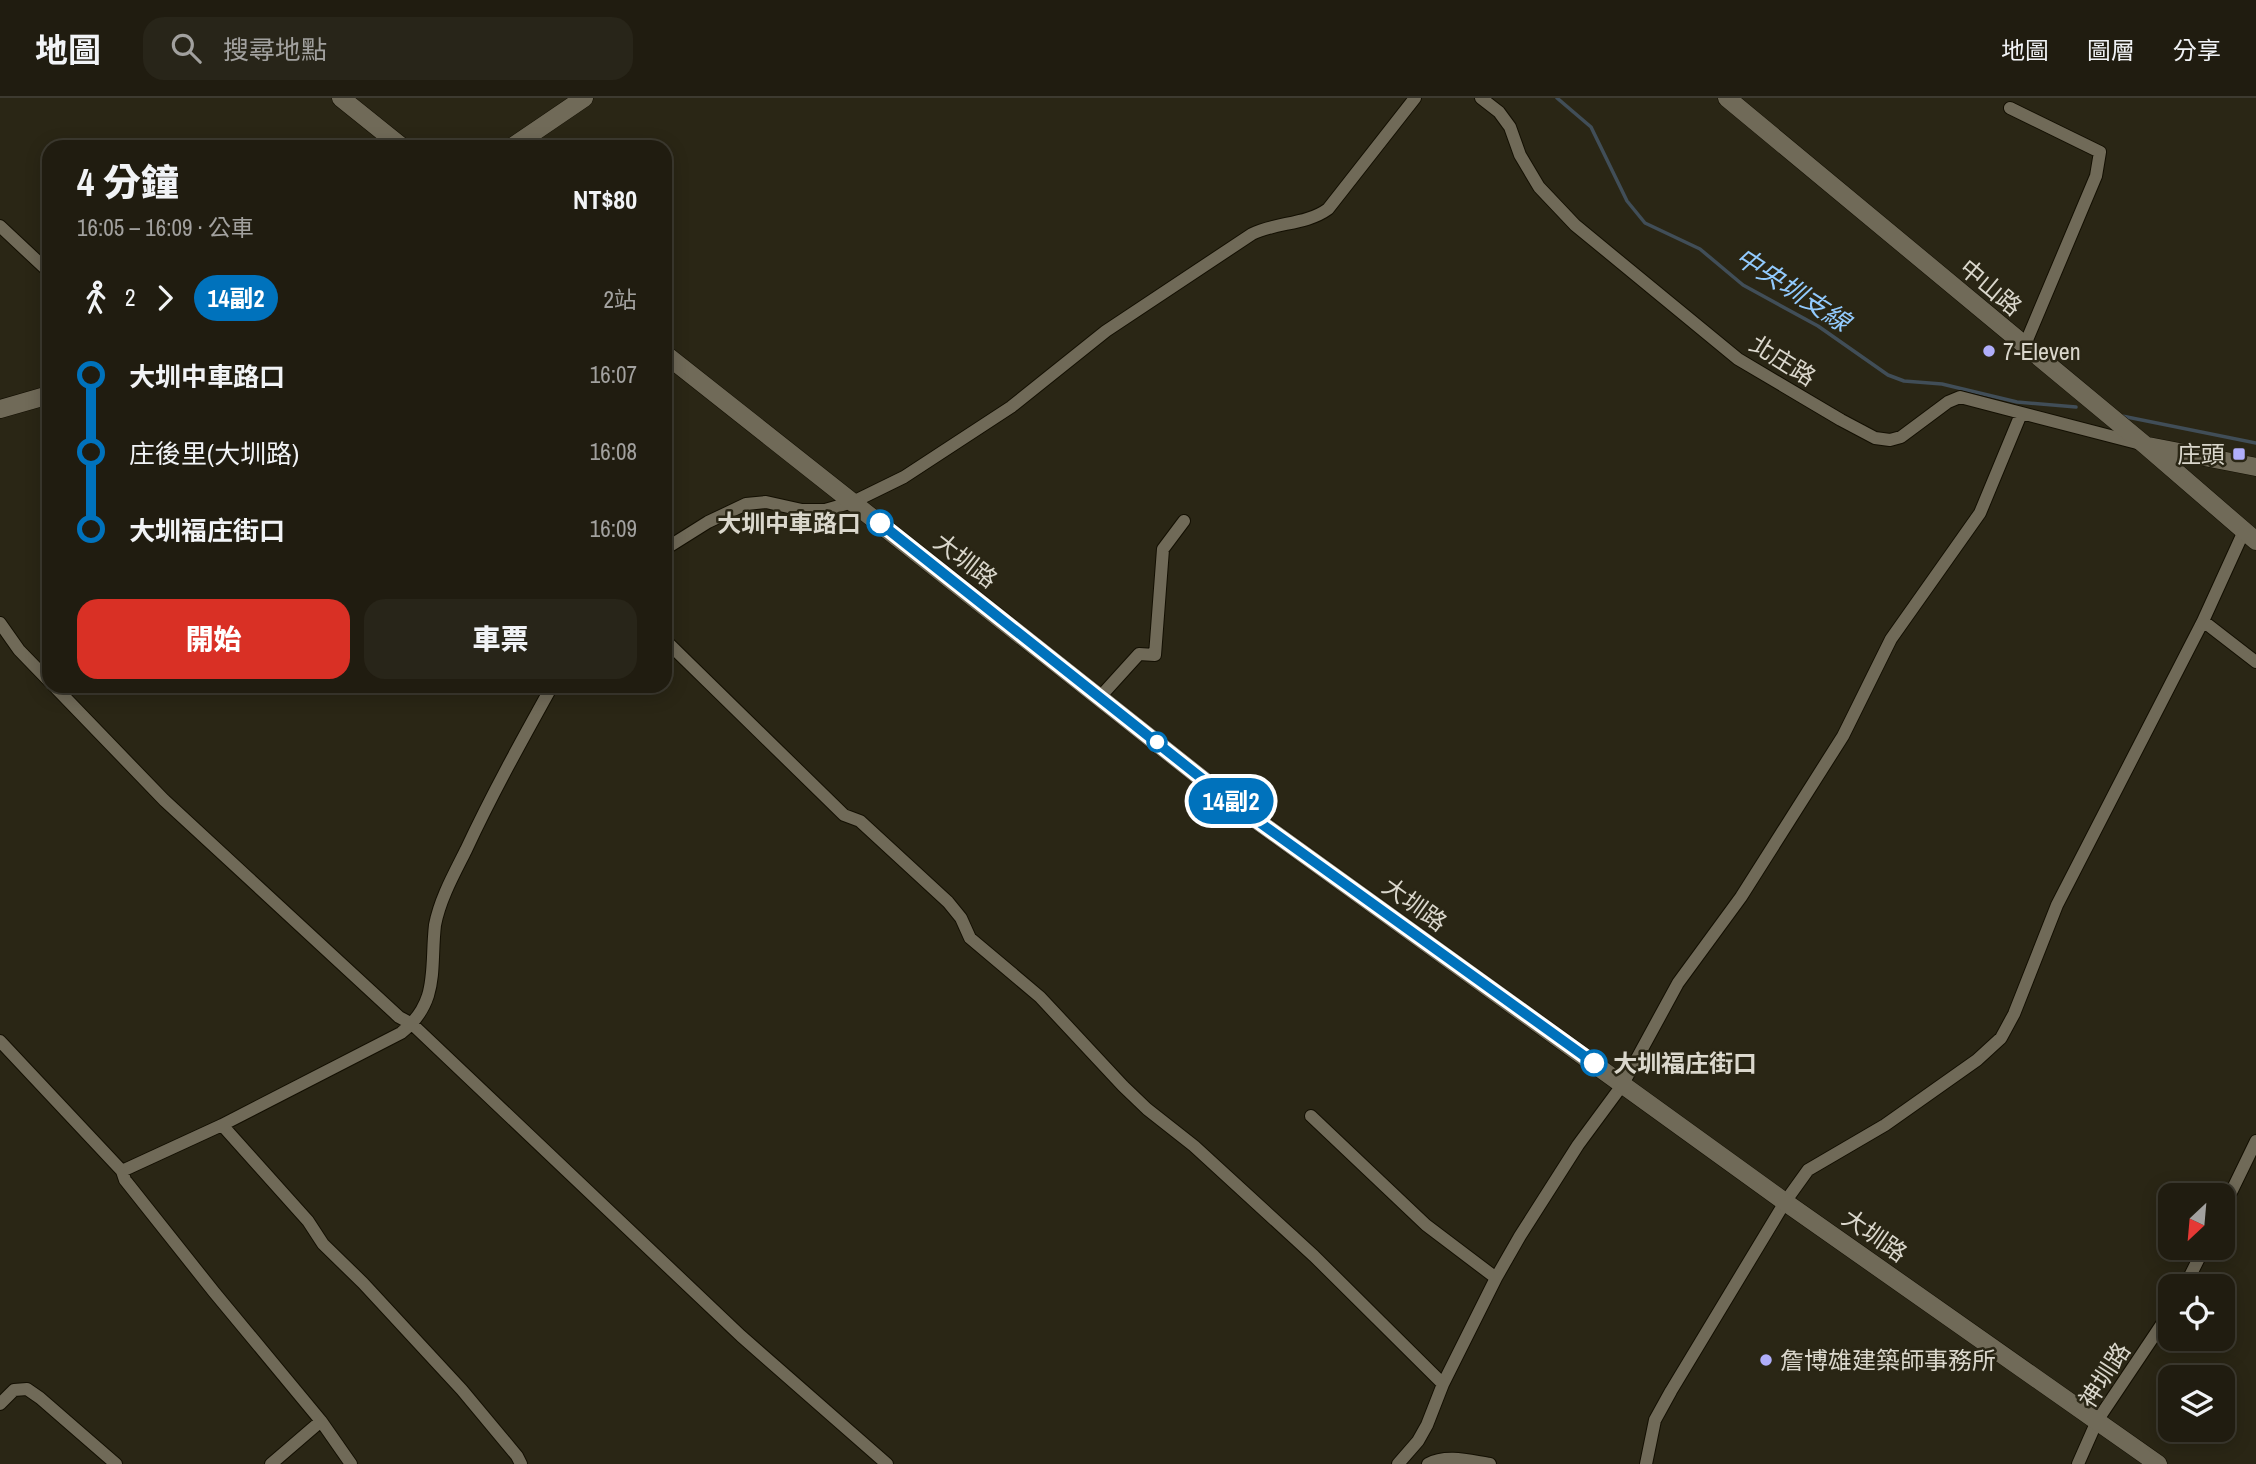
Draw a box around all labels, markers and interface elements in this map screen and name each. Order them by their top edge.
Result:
search box [143,17,633,80]
text: 地圖 [35,28,101,72]
icon: search [167,29,205,67]
text: 搜尋地點 [223,32,327,67]
text: 地圖 [2001,34,2049,66]
text: 圖層 [2087,34,2135,66]
text: 分享 [2173,34,2221,66]
text: 4 分鐘 [77,157,179,208]
text: NT$80 [573,182,637,217]
text: 16:05 – 16:09 · 公車 [77,212,254,243]
water label: 中央圳支線 [1729,239,1860,341]
street label: 中山路 [1953,252,2029,322]
icon: walk [77,279,115,317]
icon: forward [146,279,184,317]
text: 2 [125,282,136,313]
text: 14副2 [208,282,264,314]
text: 2站 [604,284,637,315]
street label: 北庄路 [1744,327,1822,393]
place label: 7-Eleven [2003,335,2081,367]
marker: 7-Eleven [1981,343,1997,359]
text: 大圳中車路口 [129,359,285,394]
text: 16:07 [590,359,637,390]
text: 庄後里(大圳路) [129,436,299,471]
text: 16:08 [590,436,637,467]
place label: 庄頭 [2177,438,2225,470]
marker: 庄頭 [2231,446,2247,462]
place label: 大圳中車路口 [717,507,861,539]
marker: 大圳中車路口 [867,510,893,536]
text: 大圳福庄街口 [129,513,285,548]
text: 16:09 [590,513,637,544]
street label: 大圳路 [928,525,1004,595]
button: 開始 [77,599,350,679]
button: 車票 [364,599,637,679]
unlabelled marker [1147,732,1167,752]
line badge: 14副2 [1182,778,1280,824]
text: 14副2 [1203,785,1259,817]
street label: 大圳路 [1376,870,1454,938]
place label: 大圳福庄街口 [1613,1047,1757,1079]
marker: 大圳福庄街口 [1581,1050,1607,1076]
north arrow [2158,1183,2235,1260]
map controls [2158,1183,2235,1442]
street label: 大圳路 [1836,1201,1914,1269]
button: locate [2158,1274,2235,1351]
street label: 神圳路 [2071,1336,2137,1414]
place label: 詹博雄建築師事務所 [1780,1344,1996,1376]
marker: 詹博雄建築師事務所 [1758,1352,1774,1368]
button: layers [2158,1365,2235,1442]

